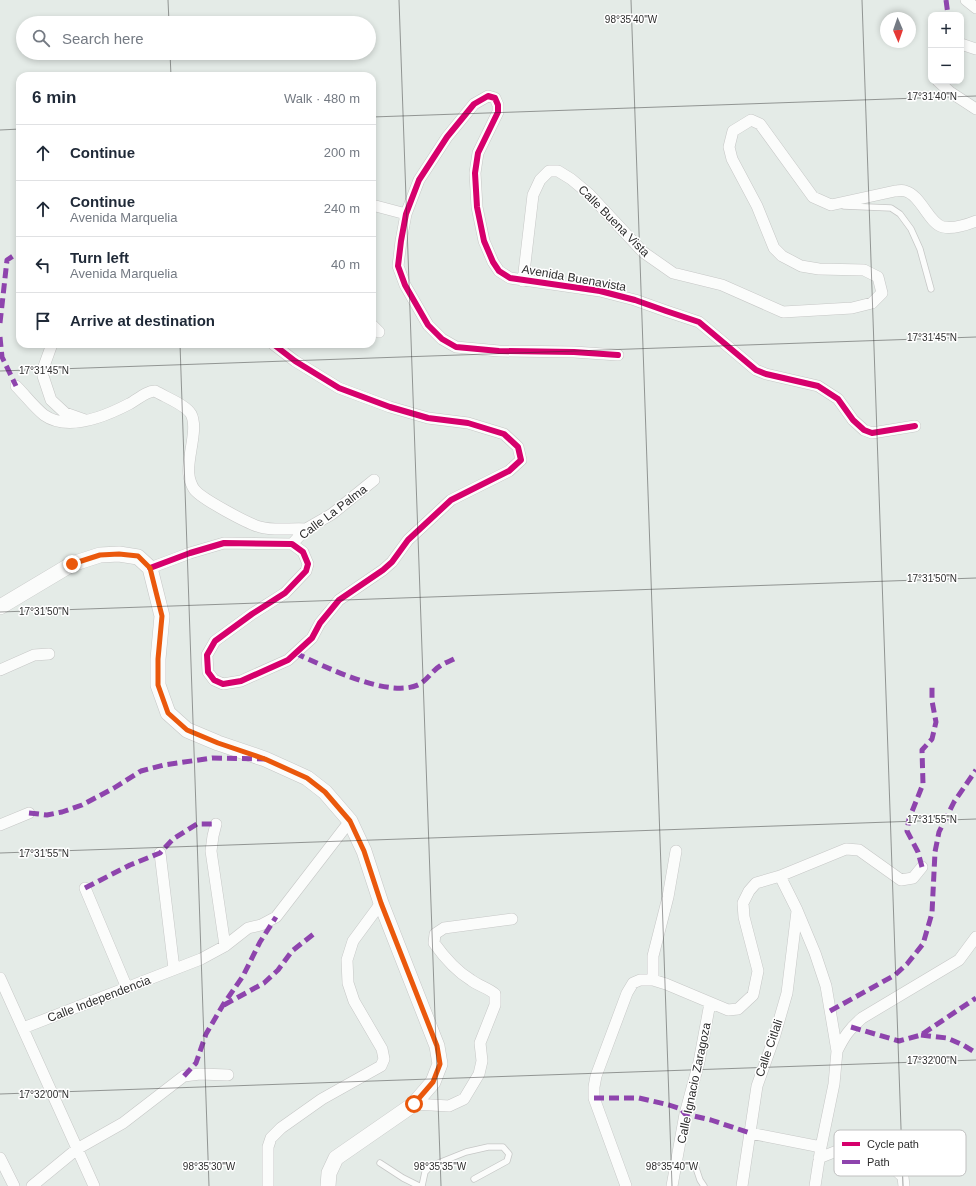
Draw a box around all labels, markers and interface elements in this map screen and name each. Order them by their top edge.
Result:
north arrow [880,12,916,48]
map controls [928,12,964,84]
button: + [928,12,964,48]
text: 98°35'40"W [605,14,658,25]
search box [16,16,376,60]
icon: search [30,27,52,49]
text: Search here [62,30,144,47]
button: − [928,48,964,84]
text: 6 min [32,88,76,107]
text: Walk · 480 m [284,91,360,106]
text: 17°31'40"N [907,91,957,102]
icon: ahead [32,142,54,164]
text: Continue [70,144,135,161]
text: 200 m [324,145,360,160]
street label: Calle Buena Vista [575,182,653,260]
text: Continue [70,193,135,210]
icon: ahead [32,198,54,220]
text: 240 m [324,201,360,216]
text: Avenida Marquelia [70,210,177,225]
text: Turn left [70,249,129,266]
icon: left [32,254,54,276]
text: 40 m [331,257,360,272]
street label: Avenida Buenavista [521,262,628,294]
text: Avenida Marquelia [70,266,177,281]
icon: arrive [32,310,54,332]
text: Arrive at destination [70,312,215,329]
text: 17°31'45"N [907,332,957,343]
text: 17°31'45"N [19,365,69,376]
street label: Calle La Palma [296,482,370,542]
route end [63,555,81,573]
text: 17°31'50"N [907,573,957,584]
text: 17°31'50"N [19,606,69,617]
text: 17°31'55"N [907,814,957,825]
text: 17°31'55"N [19,848,69,859]
street label: Calle Independencia [45,973,153,1025]
street label: Calle Citlali [753,1017,785,1079]
street label: Calle Ignacio Zaragoza [674,1021,714,1145]
text: 17°32'00"N [907,1055,957,1066]
text: 17°32'00"N [19,1089,69,1100]
route start [405,1095,423,1113]
legend [834,1130,966,1176]
text: Cycle path [867,1138,919,1150]
text: Path [867,1156,890,1168]
text: 98°35'30"W [183,1161,236,1172]
text: 98°35'35"W [414,1161,467,1172]
text: 98°35'40"W [646,1161,699,1172]

